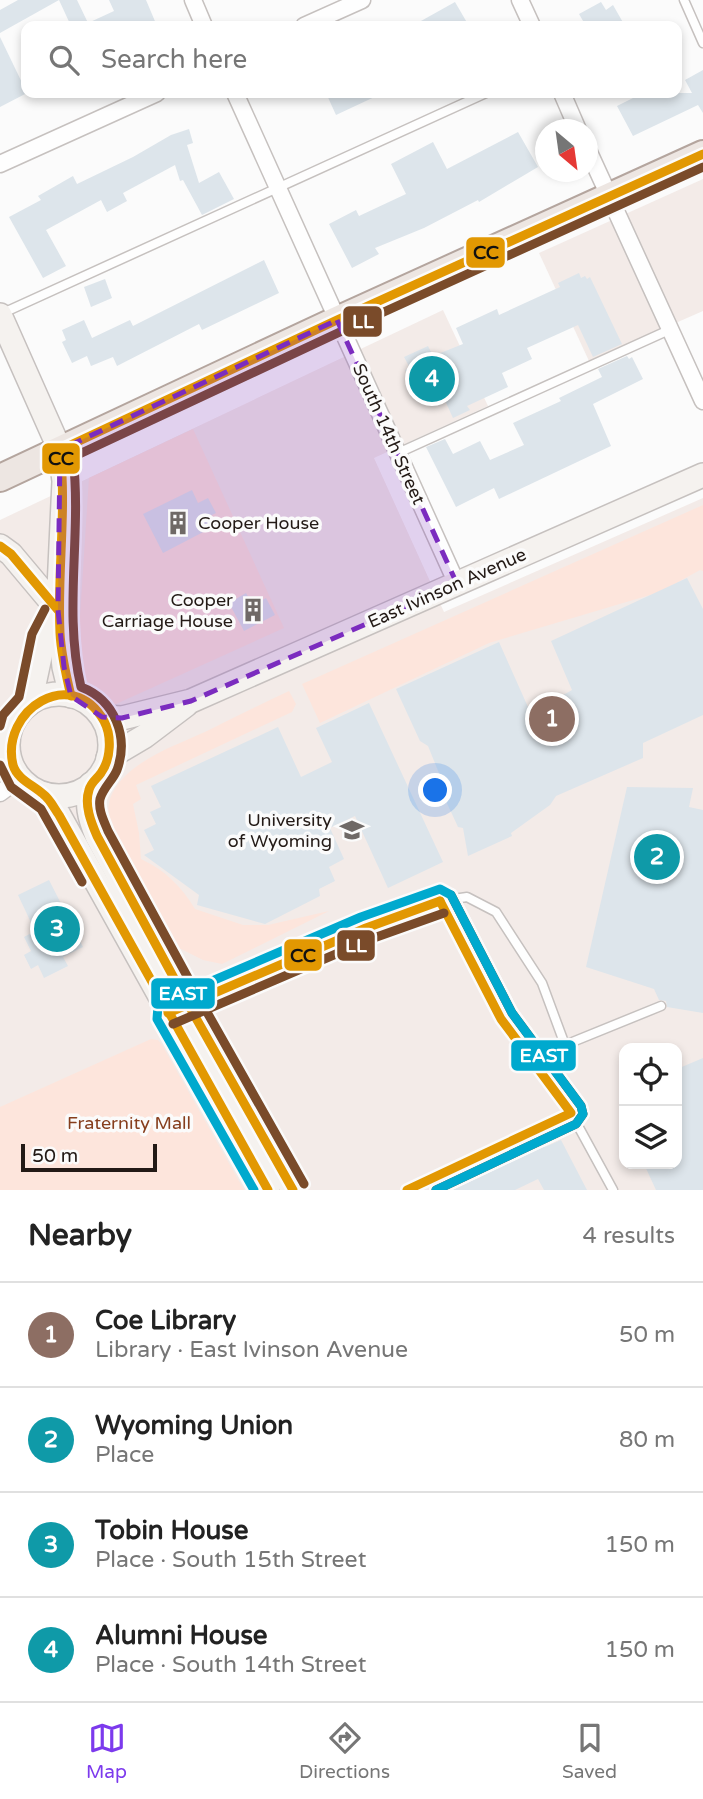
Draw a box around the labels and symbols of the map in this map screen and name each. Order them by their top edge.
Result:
north arrow [535,119,598,182]
line badge: CC [465,236,506,269]
text: CC [473,242,499,264]
line badge: LL [342,305,383,338]
text: LL [352,311,375,333]
pin: 4 [409,353,455,405]
street label: South 14th Street [348,360,430,508]
line badge: CC [41,442,81,475]
text: CC [48,448,74,470]
building icon: Cooper House [164,509,192,537]
place label: Cooper House [198,512,319,534]
street label: East Ivinson Avenue [364,543,530,633]
place label: Cooper Carriage House [102,589,233,632]
building icon: Cooper Carriage House [239,596,267,624]
pin: 1 [529,693,575,745]
your location [418,773,452,807]
place label: University of Wyoming [228,809,332,852]
school or university icon: University of Wyoming [338,816,366,844]
pin: 2 [634,831,680,883]
pin: 3 [34,903,80,955]
line badge: LL [336,929,376,962]
text: LL [345,935,368,957]
line badge: CC [283,938,323,972]
text: CC [290,945,316,967]
line badge: EAST [150,977,216,1010]
text: EAST [159,983,208,1005]
line badge: EAST [510,1039,577,1072]
text: EAST [520,1045,569,1067]
park label: Fraternity Mall [67,1112,191,1134]
scale bar [21,1141,158,1173]

